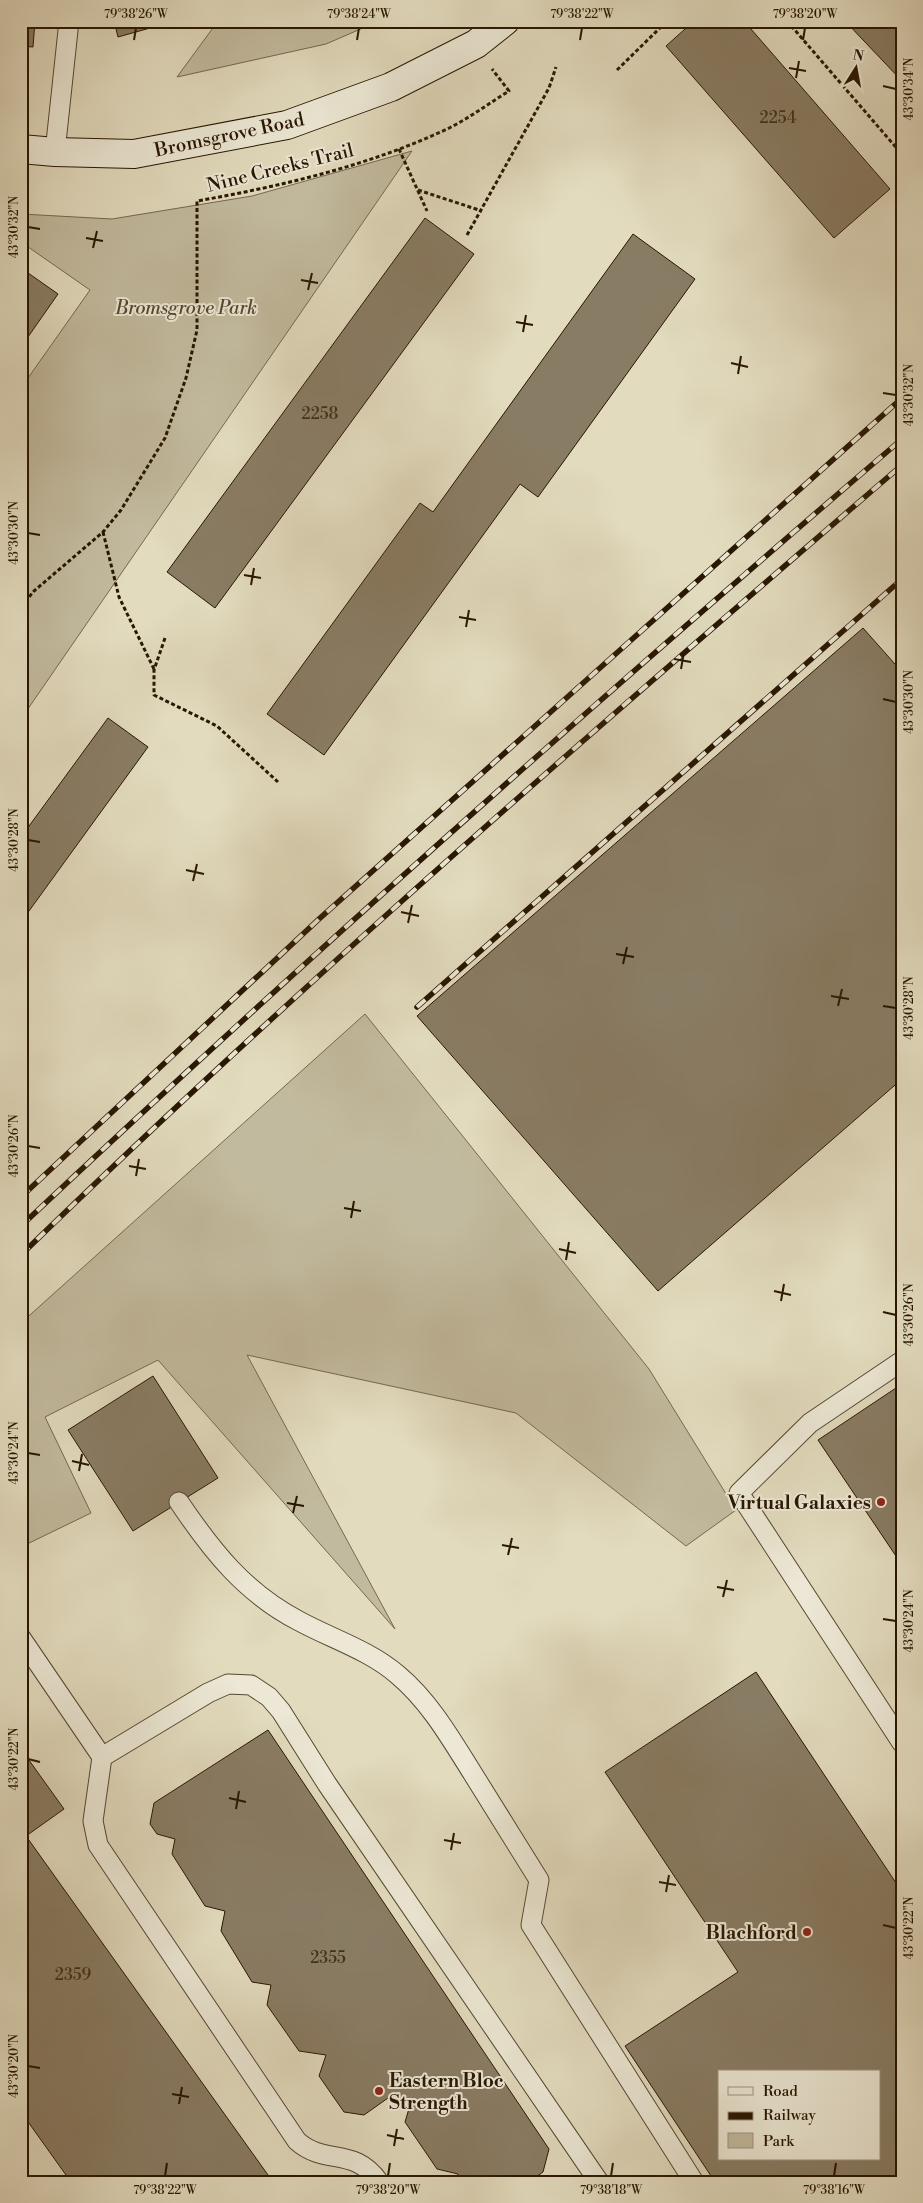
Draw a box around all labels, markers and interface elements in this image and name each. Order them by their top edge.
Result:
text: 79°38'26"W [104,7,169,22]
text: 79°38'24"W [327,7,392,22]
text: 79°38'22"W [550,7,615,22]
text: 79°38'20"W [773,7,838,22]
north arrow [830,42,880,92]
text: N [851,46,865,66]
text: 43°30'34"N [902,57,917,121]
street label: Bromsgrove Road [151,107,306,163]
house number: 2254 [760,108,797,128]
street label: Nine Creeks Trail [204,138,357,198]
text: 43°30'32"N [7,196,22,258]
park label: Bromsgrove Park [114,296,257,320]
text: 43°30'32"N [902,364,917,426]
house number: 2258 [302,404,339,424]
text: 43°30'30"N [7,501,22,565]
text: 43°30'30"N [902,670,917,734]
text: 43°30'28"N [7,808,22,872]
text: 43°30'28"N [902,976,917,1040]
text: 43°30'26"N [7,1114,22,1178]
text: 43°30'26"N [902,1283,917,1347]
text: 43°30'24"N [7,1421,22,1485]
place label: Virtual Galaxies [727,1491,871,1515]
marker: Virtual Galaxies [875,1496,887,1508]
text: 43°30'24"N [902,1589,917,1653]
text: 43°30'22"N [7,1728,22,1790]
text: 43°30'22"N [902,1897,917,1959]
place label: Blachford [706,1921,797,1945]
marker: Blachford [801,1926,813,1938]
house number: 2355 [310,1948,346,1968]
house number: 2359 [55,1965,92,1985]
text: 43°30'20"N [7,2034,22,2098]
place label: Eastern Bloc Strength [389,2069,504,2115]
legend [718,2070,880,2160]
text: Road [763,2082,798,2101]
marker: Eastern Bloc Strength [373,2085,385,2097]
text: Railway [763,2106,817,2125]
text: Park [763,2132,795,2151]
text: 79°38'22"W [133,2183,198,2198]
text: 79°38'20"W [356,2183,421,2198]
text: 79°38'18"W [580,2183,643,2198]
text: 79°38'16"W [803,2183,866,2198]

